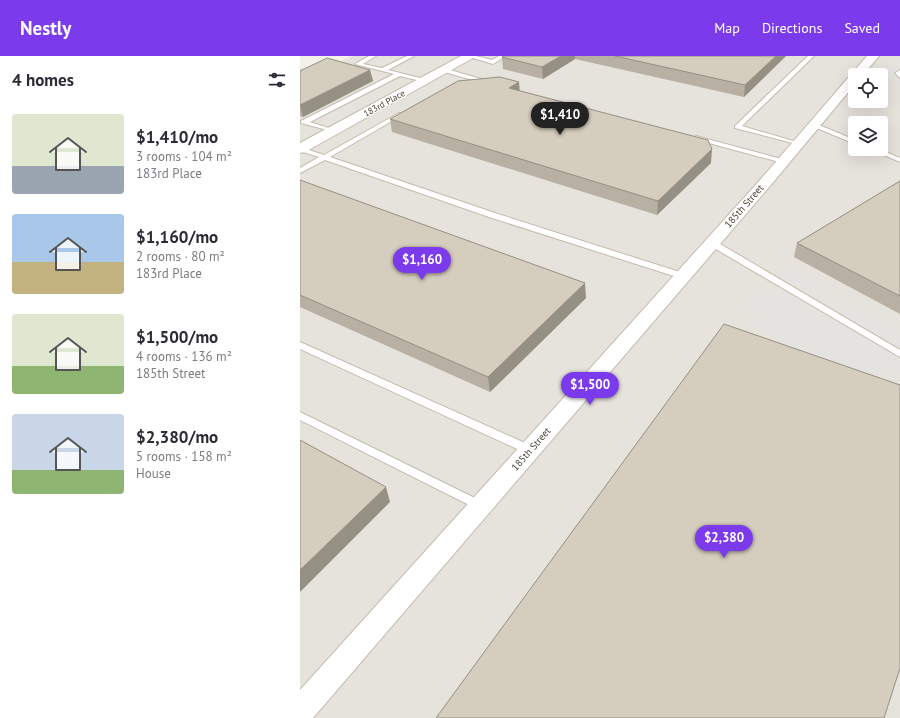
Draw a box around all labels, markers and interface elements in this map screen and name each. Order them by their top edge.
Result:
text: Nestly [20,16,71,40]
text: Map [714,19,740,37]
text: Directions [762,19,822,37]
text: Saved [844,19,880,37]
map controls [848,68,888,156]
button: locate [848,68,888,108]
text: 4 homes [12,69,74,91]
icon: filters [266,69,288,91]
street label: 183rd Place [361,87,407,119]
pin: $1,410 [527,102,593,136]
text: $1,410 [540,106,580,123]
button: layers [848,116,888,156]
text: $1,410/mo [136,126,218,148]
icon: home [44,130,92,178]
text: 3 rooms · 104 m² [136,148,232,165]
text: 183rd Place [136,165,202,182]
street label: 185th Street [722,181,767,230]
text: $1,160/mo [136,226,218,248]
icon: home [44,230,92,278]
pin: $1,160 [389,247,455,281]
text: 2 rooms · 80 m² [136,248,225,265]
text: $1,160 [402,251,442,268]
text: 183rd Place [136,265,202,282]
text: $1,500/mo [136,326,218,348]
icon: home [44,330,92,378]
text: 4 rooms · 136 m² [136,348,232,365]
text: 185th Street [136,365,205,382]
pin: $1,500 [557,372,623,406]
text: $1,500 [570,376,610,393]
street label: 185th Street [509,424,554,473]
text: $2,380/mo [136,426,218,448]
icon: home [44,430,92,478]
text: 5 rooms · 158 m² [136,448,232,465]
text: House [136,465,171,482]
pin: $2,380 [691,525,757,559]
text: $2,380 [704,529,744,546]

